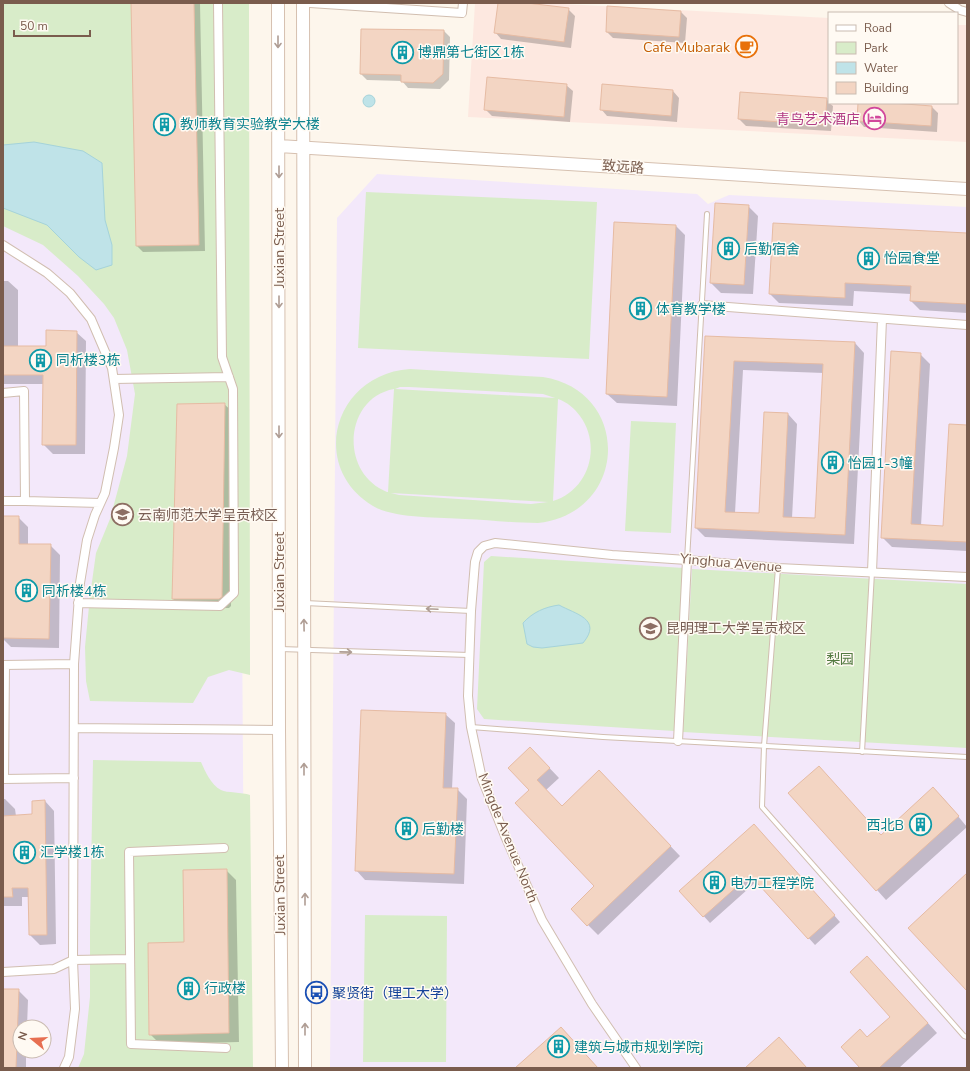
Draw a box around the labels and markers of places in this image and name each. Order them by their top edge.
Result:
cafe icon: Cafe Mubarak [733,34,759,60]
place label: Cafe Mubarak [643,38,731,57]
building icon: 博鼎第七街区1栋 [389,39,415,65]
place label: 博鼎第七街区1栋 [418,43,524,62]
hotel icon: 青鸟艺术酒店 [862,106,888,132]
place label: 青鸟艺术酒店 [776,110,860,129]
building icon: 教师教育实验教学大楼 [152,111,178,137]
place label: 教师教育实验教学大楼 [180,115,320,134]
building icon: 后勤宿舍 [716,236,742,262]
place label: 后勤宿舍 [744,240,800,259]
building icon: 怡园食堂 [856,245,882,271]
place label: 怡园食堂 [884,249,940,268]
building icon: 体育教学楼 [628,296,654,322]
place label: 体育教学楼 [656,300,726,319]
building icon: 同析楼3栋 [27,347,53,373]
place label: 同析楼3栋 [56,351,120,370]
building icon: 怡园1-3幢 [820,450,846,476]
place label: 怡园1-3幢 [848,454,913,473]
school or university icon: 云南师范大学呈贡校区 [109,502,135,528]
place label: 云南师范大学呈贡校区 [138,506,278,525]
building icon: 同析楼4栋 [14,578,40,604]
place label: 同析楼4栋 [42,582,106,601]
school or university icon: 昆明理工大学呈贡校区 [637,615,663,641]
place label: 昆明理工大学呈贡校区 [666,619,806,638]
building icon: 西北B [907,812,933,838]
building icon: 后勤楼 [393,816,419,842]
place label: 西北B [867,816,904,835]
place label: 后勤楼 [422,820,464,839]
building icon: 汇学楼1栋 [11,839,37,865]
place label: 汇学楼1栋 [40,843,104,862]
building icon: 电力工程学院 [702,870,728,896]
place label: 电力工程学院 [730,874,814,893]
building icon: 行政楼 [176,975,202,1001]
place label: 行政楼 [204,979,246,998]
bus stop icon: 聚贤街（理工大学） [303,980,329,1006]
place label: 聚贤街（理工大学） [332,984,458,1003]
building icon: 建筑与城市规划学院j [546,1034,572,1060]
place label: 建筑与城市规划学院j [574,1038,703,1057]

